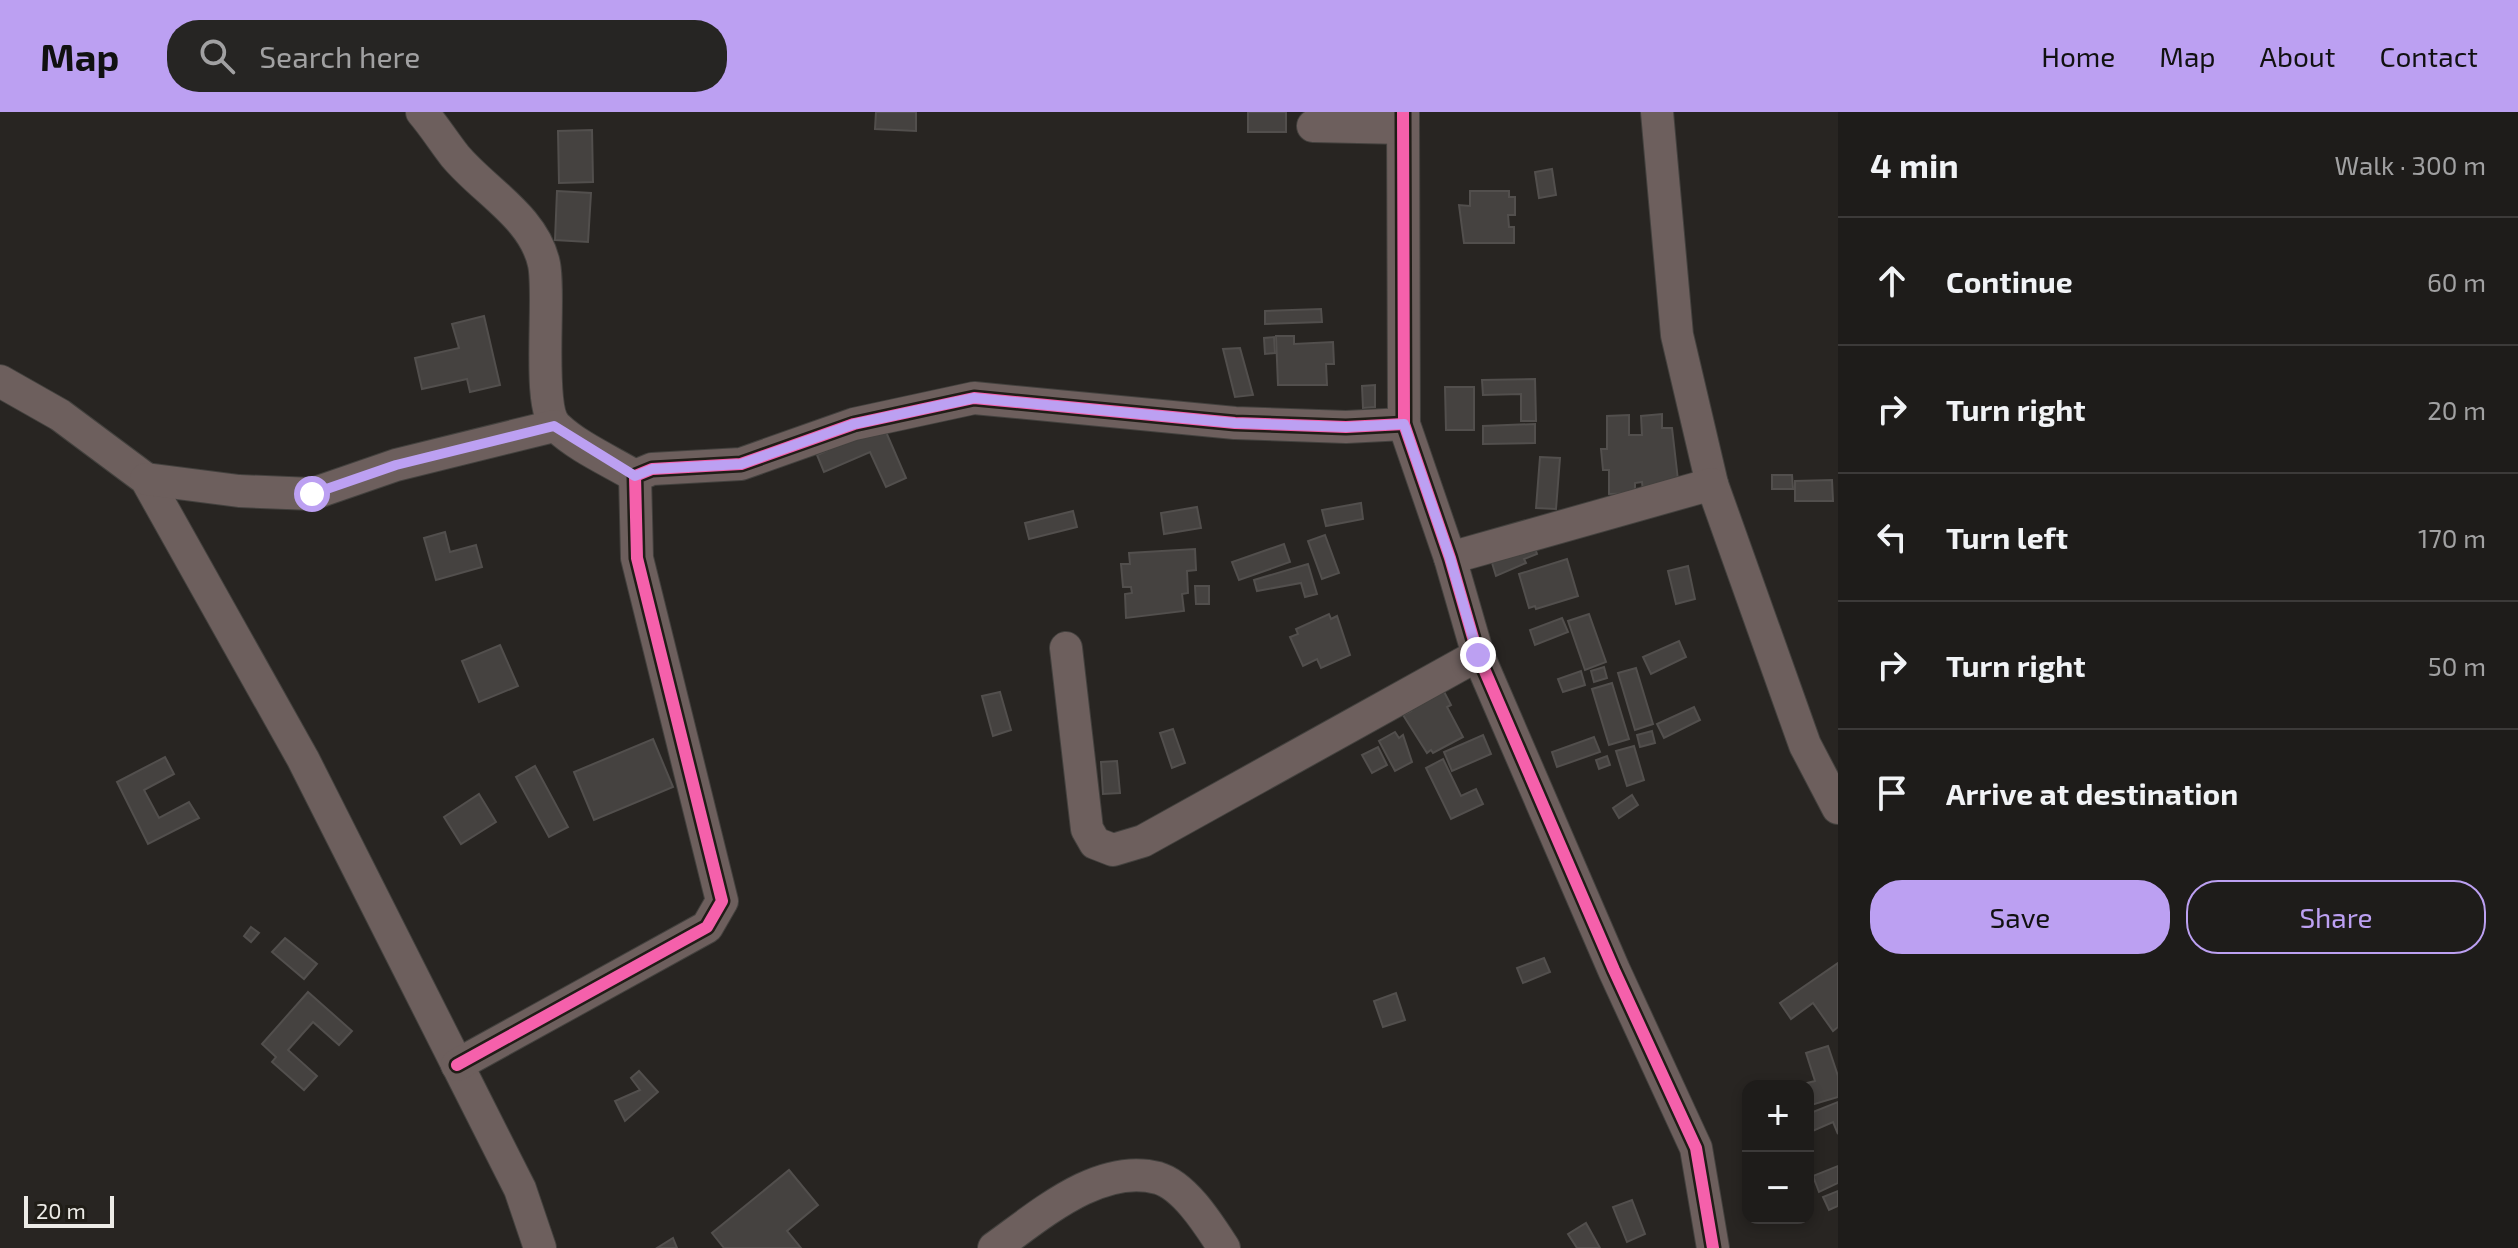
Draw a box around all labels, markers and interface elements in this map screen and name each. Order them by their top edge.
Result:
search box [167,20,727,92]
text: Map [40,33,119,79]
icon: search [195,34,239,78]
text: Search here [259,38,420,74]
text: Home [2041,39,2115,73]
text: Map [2159,39,2216,73]
text: About [2260,39,2335,73]
text: Contact [2379,39,2478,73]
text: 4 min [1870,144,1959,185]
text: Walk · 300 m [2335,149,2486,180]
icon: ahead [1870,259,1914,303]
text: Continue [1946,263,2073,299]
text: 60 m [2427,266,2486,297]
icon: right [1870,387,1914,431]
text: Turn right [1946,391,2086,427]
text: 20 m [2427,394,2486,425]
route start [294,476,330,512]
icon: left [1870,515,1914,559]
text: Turn left [1946,519,2068,555]
text: 170 m [2418,522,2486,553]
route end [1460,637,1496,673]
icon: right [1870,643,1914,687]
text: Turn right [1946,647,2086,683]
text: 50 m [2428,650,2486,681]
icon: arrive [1870,771,1914,815]
text: Arrive at destination [1946,775,2238,811]
button: Save [1870,880,2170,954]
button: Share [2186,880,2486,954]
map controls [1742,1080,1814,1224]
button: + [1742,1080,1814,1152]
button: − [1742,1152,1814,1224]
scale bar [24,1192,114,1228]
text: 20 m [36,1197,86,1223]

